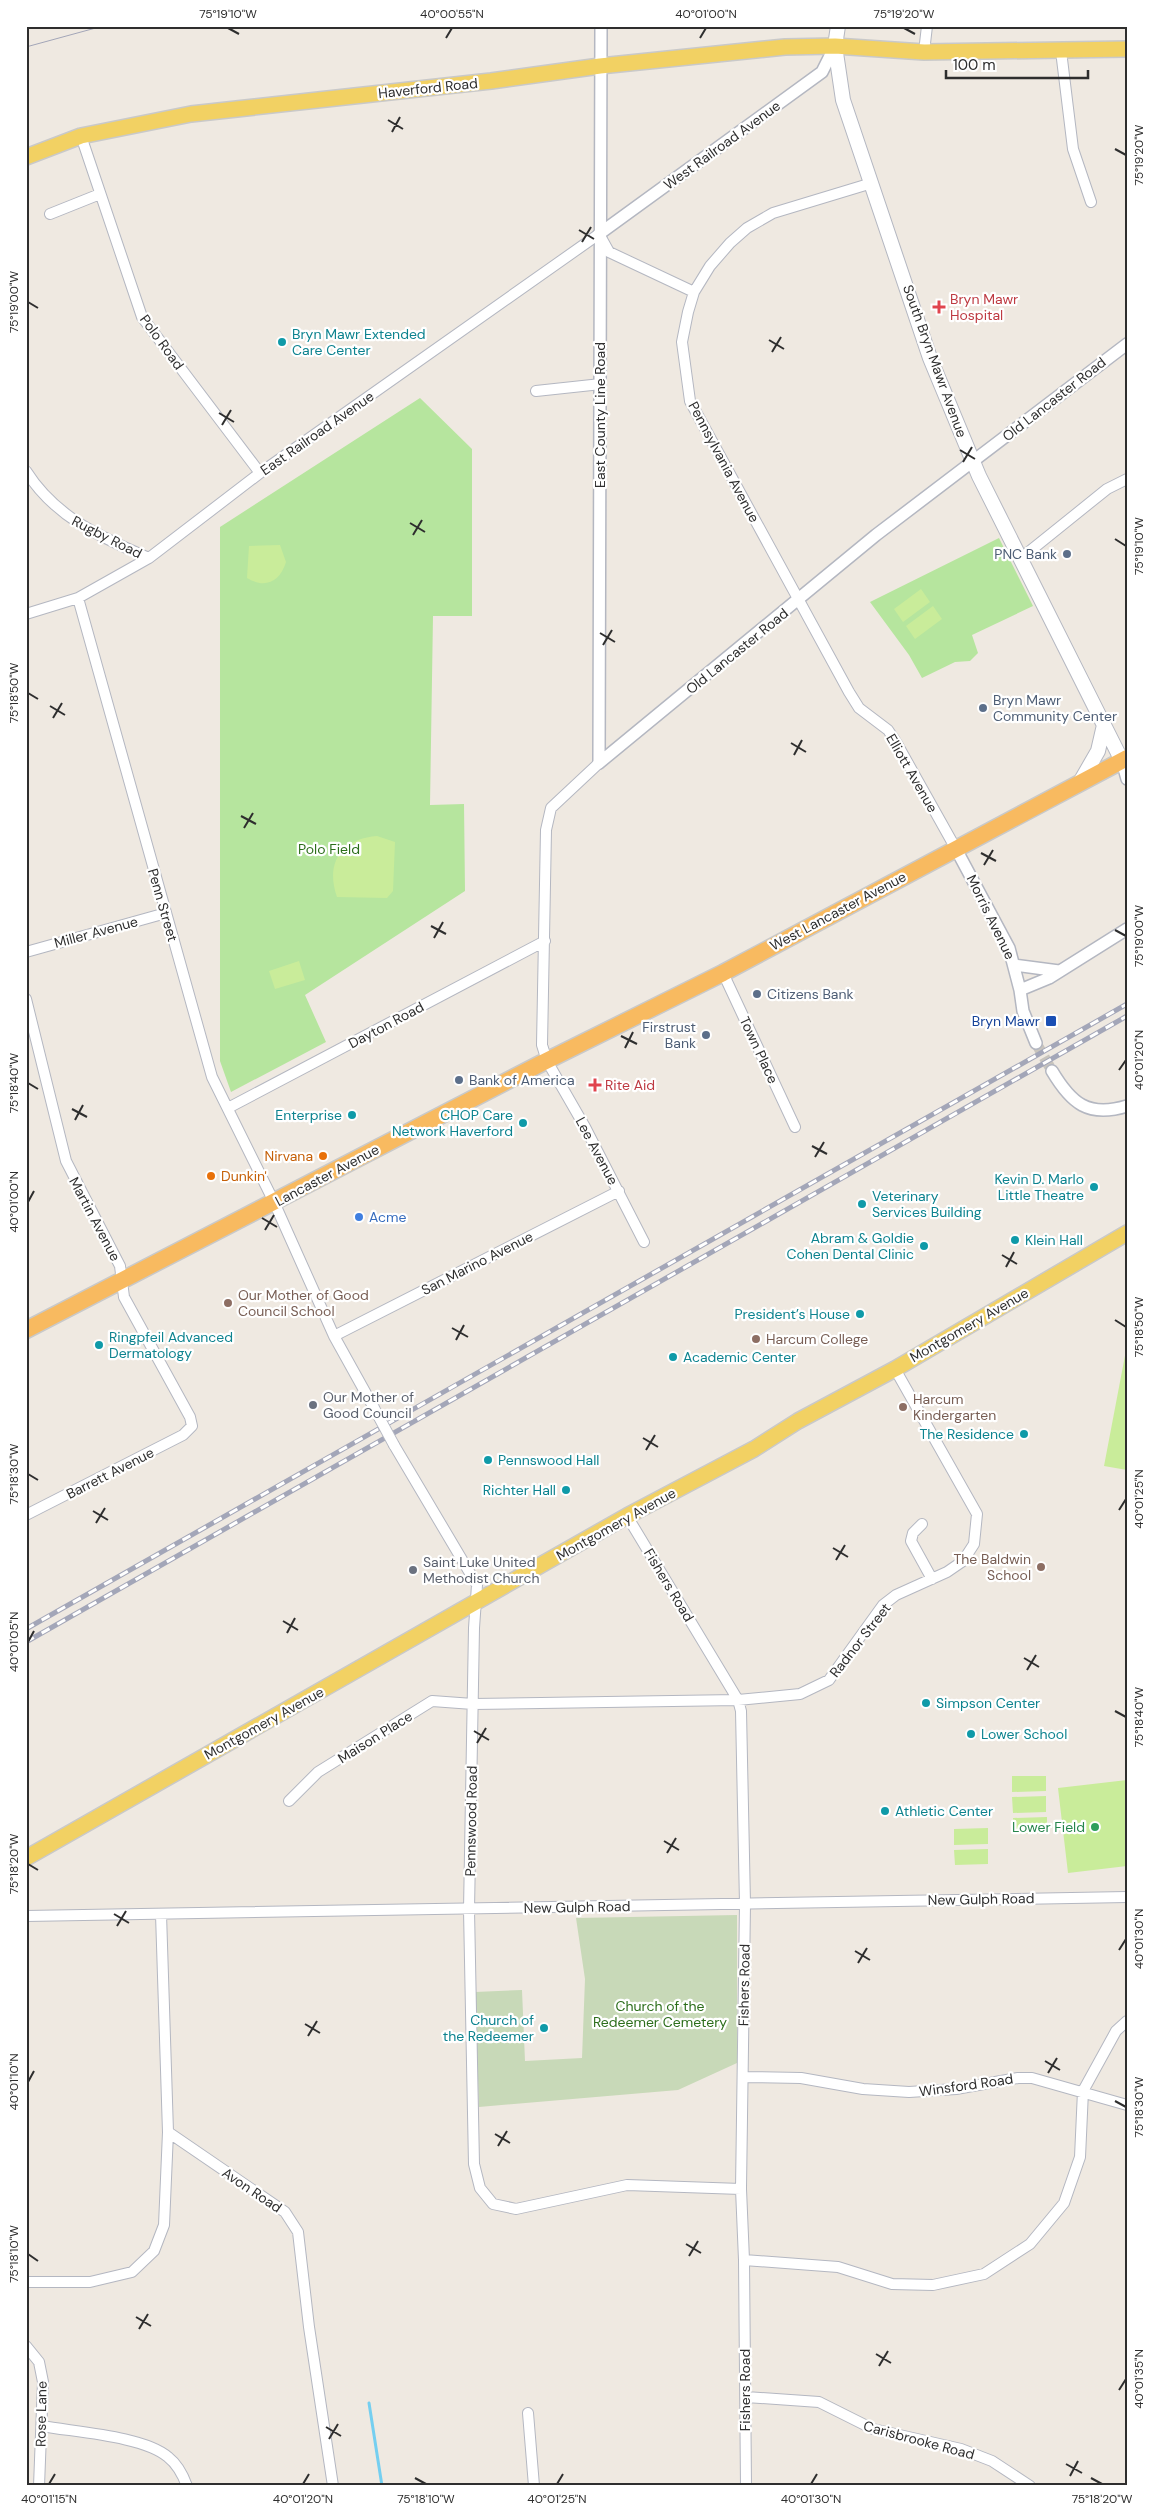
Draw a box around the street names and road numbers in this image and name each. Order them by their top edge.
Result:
street label: Haverford Road [377,74,479,102]
street label: West Railroad Avenue [660,97,784,193]
street label: South Bryn Mawr Avenue [899,282,971,440]
street label: Polo Road [136,311,188,373]
street label: East County Line Road [591,342,609,488]
street label: Old Lancaster Road [999,353,1109,445]
street label: East Railroad Avenue [257,387,377,479]
street label: Pennsylvania Avenue [685,398,763,526]
street label: Rugby Road [69,512,145,562]
street label: Old Lancaster Road [682,604,792,698]
street label: Elliott Avenue [882,730,942,816]
street label: Penn Street [144,866,182,944]
street label: West Lancaster Avenue [767,867,909,955]
street label: Morris Avenue [963,872,1019,962]
street label: Miller Avenue [52,912,140,952]
street label: Dayton Road [345,998,427,1052]
street label: Town Place [736,1014,782,1086]
street label: Lee Avenue [572,1114,622,1188]
street label: Lancaster Avenue [272,1140,382,1210]
street label: Martin Avenue [65,1174,125,1264]
street label: San Marino Avenue [418,1227,536,1299]
street label: Montgomery Avenue [906,1284,1032,1366]
street label: Barrett Avenue [63,1443,157,1503]
street label: Montgomery Avenue [553,1484,679,1564]
street label: Fishers Road [640,1545,698,1625]
street label: Radnor Street [825,1599,895,1681]
street label: Montgomery Avenue [201,1683,327,1763]
street label: Maison Place [334,1707,416,1767]
street label: Pennswood Road [461,1766,481,1876]
street label: New Gulph Road [928,1889,1034,1909]
street label: New Gulph Road [524,1897,630,1917]
street label: Fishers Road [734,1944,754,2026]
street label: Winsford Road [918,2069,1014,2101]
street label: Avon Road [219,2163,285,2217]
street label: Fishers Road [736,2349,754,2431]
street label: Rose Lane [31,2381,51,2447]
street label: Carisbrooke Road [861,2417,977,2463]

